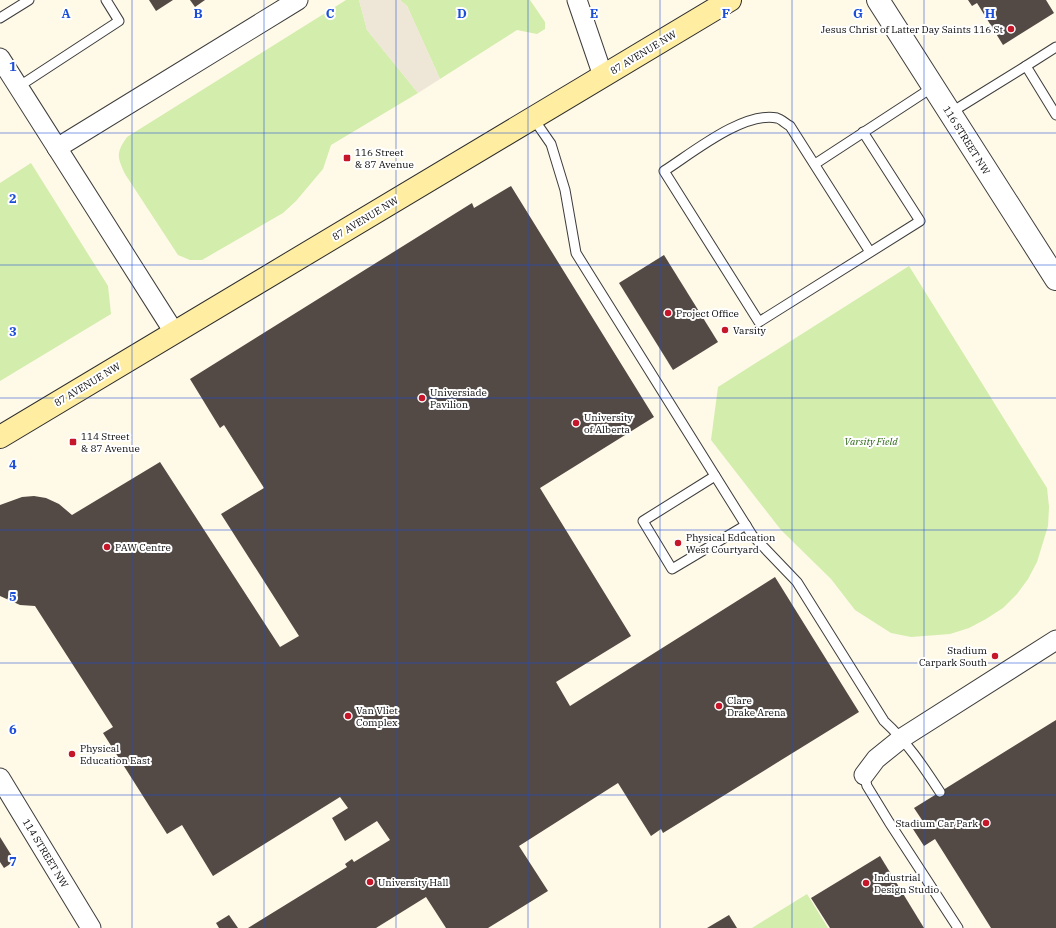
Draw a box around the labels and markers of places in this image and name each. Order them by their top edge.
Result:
place label: Jesus Christ of Latter Day Saints 116 St [821,23,1003,36]
marker: Jesus Christ of Latter Day Saints 116 St [1006,24,1016,34]
place label: 116 Street & 87 Avenue [355,146,414,171]
marker: 116 Street & 87 Avenue [342,153,352,163]
place label: Project Office [676,307,739,320]
marker: Project Office [663,308,673,318]
place label: Varsity [733,324,766,337]
marker: Varsity [720,325,730,335]
place label: Universiade Pavilion [430,386,487,411]
marker: Universiade Pavilion [417,393,427,403]
place label: University of Alberta [584,411,633,436]
marker: University of Alberta [571,418,581,428]
place label: 114 Street & 87 Avenue [81,430,140,455]
marker: 114 Street & 87 Avenue [68,437,78,447]
place label: Physical Education West Courtyard [686,531,776,556]
marker: Physical Education West Courtyard [673,538,683,548]
place label: PAW Centre [115,541,171,554]
marker: PAW Centre [102,542,112,552]
place label: Stadium Carpark South [919,644,987,669]
marker: Stadium Carpark South [990,651,1000,661]
place label: Clare Drake Arena [727,694,786,719]
marker: Clare Drake Arena [714,701,724,711]
place label: Van Vliet Complex [356,704,398,729]
marker: Van Vliet Complex [343,711,353,721]
place label: Physical Education East [80,742,151,767]
marker: Physical Education East [67,749,77,759]
place label: Stadium Car Park [895,817,978,830]
marker: Stadium Car Park [981,818,991,828]
place label: Industrial Design Studio [874,871,939,896]
place label: University Hall [378,876,448,889]
marker: University Hall [365,877,375,887]
marker: Industrial Design Studio [861,878,871,888]

